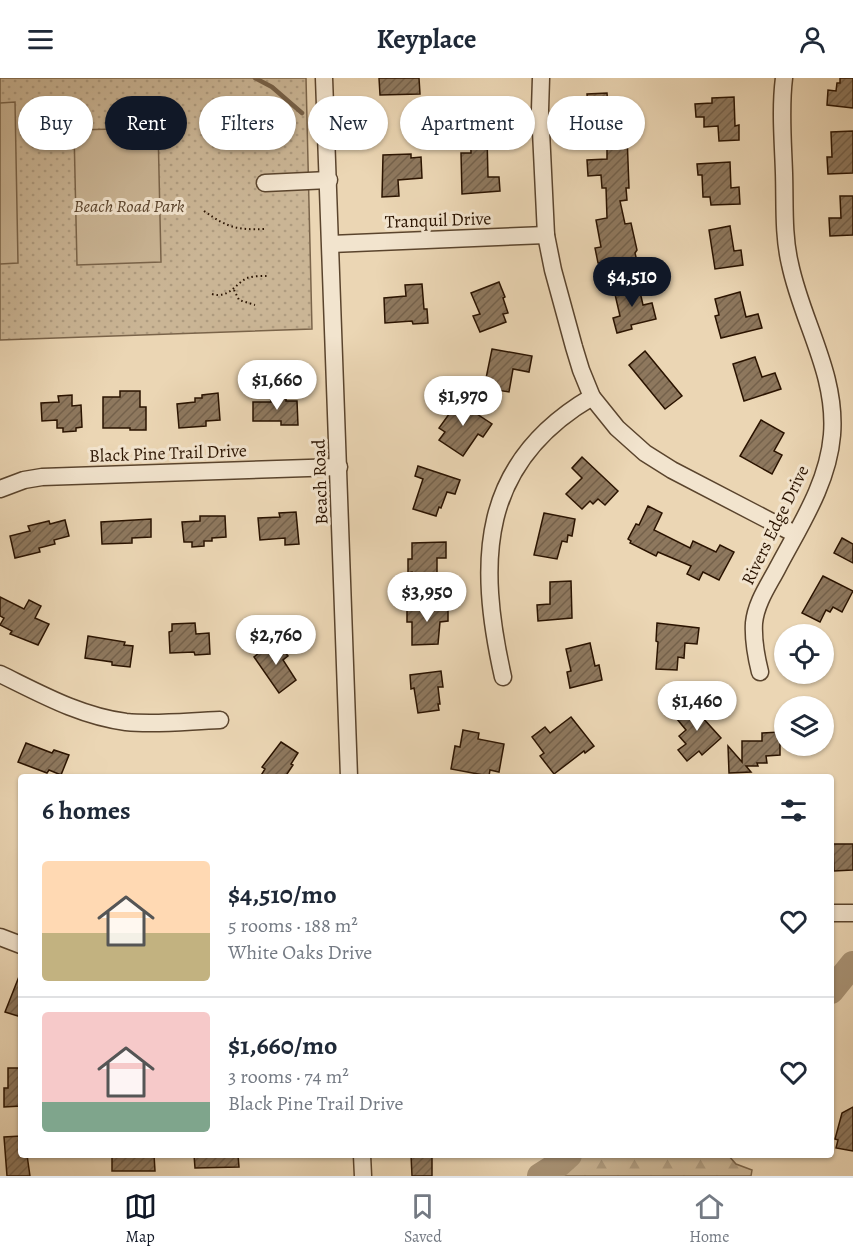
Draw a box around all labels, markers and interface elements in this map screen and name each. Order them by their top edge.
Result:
text: Keyplace [376,21,477,57]
icon: menu [24,23,57,56]
icon: person [796,23,829,56]
chip: Buy [18,96,93,150]
chip: Rent [105,96,187,150]
chip: Filters [199,96,296,150]
chip: New [308,96,388,150]
chip: Apartment [400,96,535,150]
chip: House [547,96,645,150]
park label: Beach Road Park [73,194,185,218]
street label: Tranquil Drive [384,206,492,234]
pin: $4,510 [583,257,681,308]
text: $4,510 [607,263,657,290]
pin: $1,660 [228,360,326,411]
text: $1,660 [252,366,302,393]
pin: $1,970 [414,376,512,427]
text: $1,970 [438,382,488,409]
street label: Black Pine Trail Drive [89,438,247,468]
street label: Beach Road [307,439,333,525]
street label: Rivers Edge Drive [736,461,814,589]
pin: $3,950 [378,572,476,623]
text: $3,950 [401,578,453,605]
pin: $2,760 [227,615,325,666]
text: $2,760 [250,621,302,648]
map controls [774,624,834,756]
button: locate [774,624,834,684]
pin: $1,460 [648,681,746,732]
text: $1,460 [672,687,722,714]
button: layers [774,696,834,756]
text: 6 homes [42,793,131,828]
icon: filters [777,794,810,827]
text: $4,510/mo [228,877,337,912]
icon: home [90,885,162,957]
icon: heart [777,905,810,938]
text: 5 rooms · 188 m² [228,912,358,939]
text: White Oaks Drive [228,939,372,966]
text: $1,660/mo [228,1028,338,1063]
icon: home [90,1036,162,1108]
icon: heart [777,1056,810,1089]
text: 3 rooms · 74 m² [228,1063,349,1090]
text: Black Pine Trail Drive [228,1090,403,1117]
tab: Map [124,1190,157,1248]
tab: Saved [404,1190,442,1248]
tab: Home [689,1190,729,1248]

